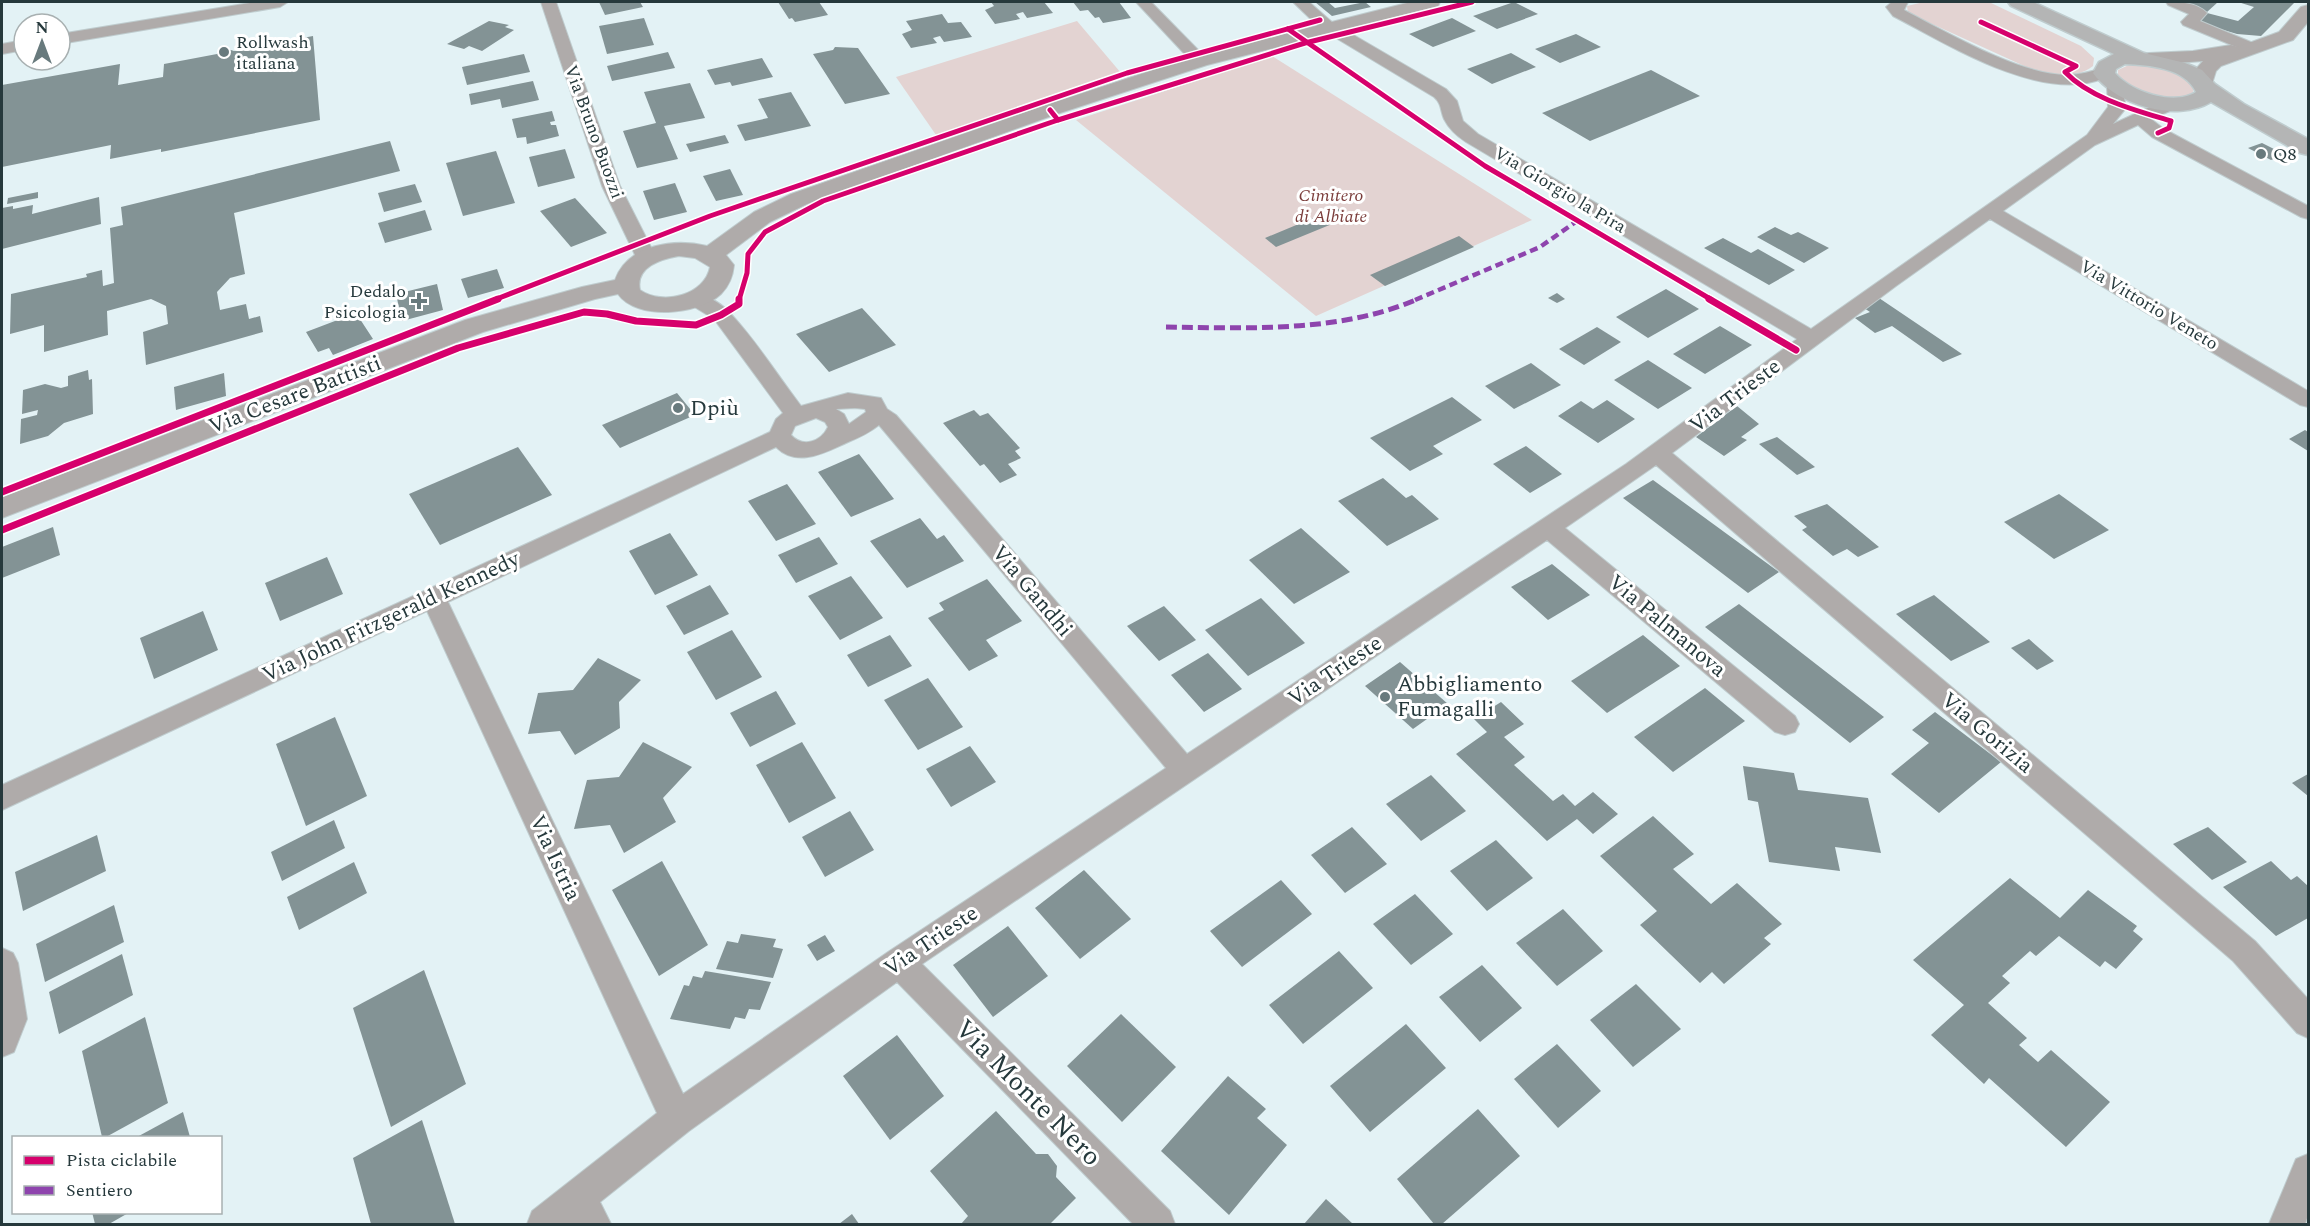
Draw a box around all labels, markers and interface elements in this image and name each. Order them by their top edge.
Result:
north arrow [12,12,72,72]
text: N [35,16,49,40]
place label: Rollwash italiana [236,29,309,77]
marker: Rollwash italiana [217,45,231,59]
street label: Via Bruno Buozzi [557,61,631,203]
street label: Via Giorgio la Pira [1489,140,1631,240]
place label: Q8 [2273,141,2297,168]
marker: Q8 [2254,147,2268,161]
park label: Cimitero di Albiate [1295,182,1367,230]
street label: Via Vittorio Veneto [2075,253,2223,357]
place label: Dedalo Psicologia [324,278,406,326]
marker: Dedalo Psicologia [410,292,428,310]
street label: Via Cesare Battisti [204,347,386,443]
street label: Via Trieste [1682,350,1788,442]
place label: Dpiù [690,392,739,425]
marker: Dpiù [671,401,685,415]
street label: Via Gandhi [983,538,1081,644]
street label: Via John Fitzgerald Kennedy [257,542,526,691]
street label: Via Palmanova [1601,567,1734,686]
street label: Via Trieste [1281,627,1389,715]
place label: Abbigliamento Fumagalli [1397,668,1542,726]
street label: Via Gorizia [1933,684,2041,782]
marker: Abbigliamento Fumagalli [1378,690,1392,704]
street label: Via Istria [521,809,589,907]
street label: Via Trieste [877,897,985,985]
street label: Via Monte Nero [945,1010,1111,1176]
legend [12,1136,222,1214]
text: Pista ciclabile [66,1147,177,1174]
text: Sentiero [66,1177,133,1204]

